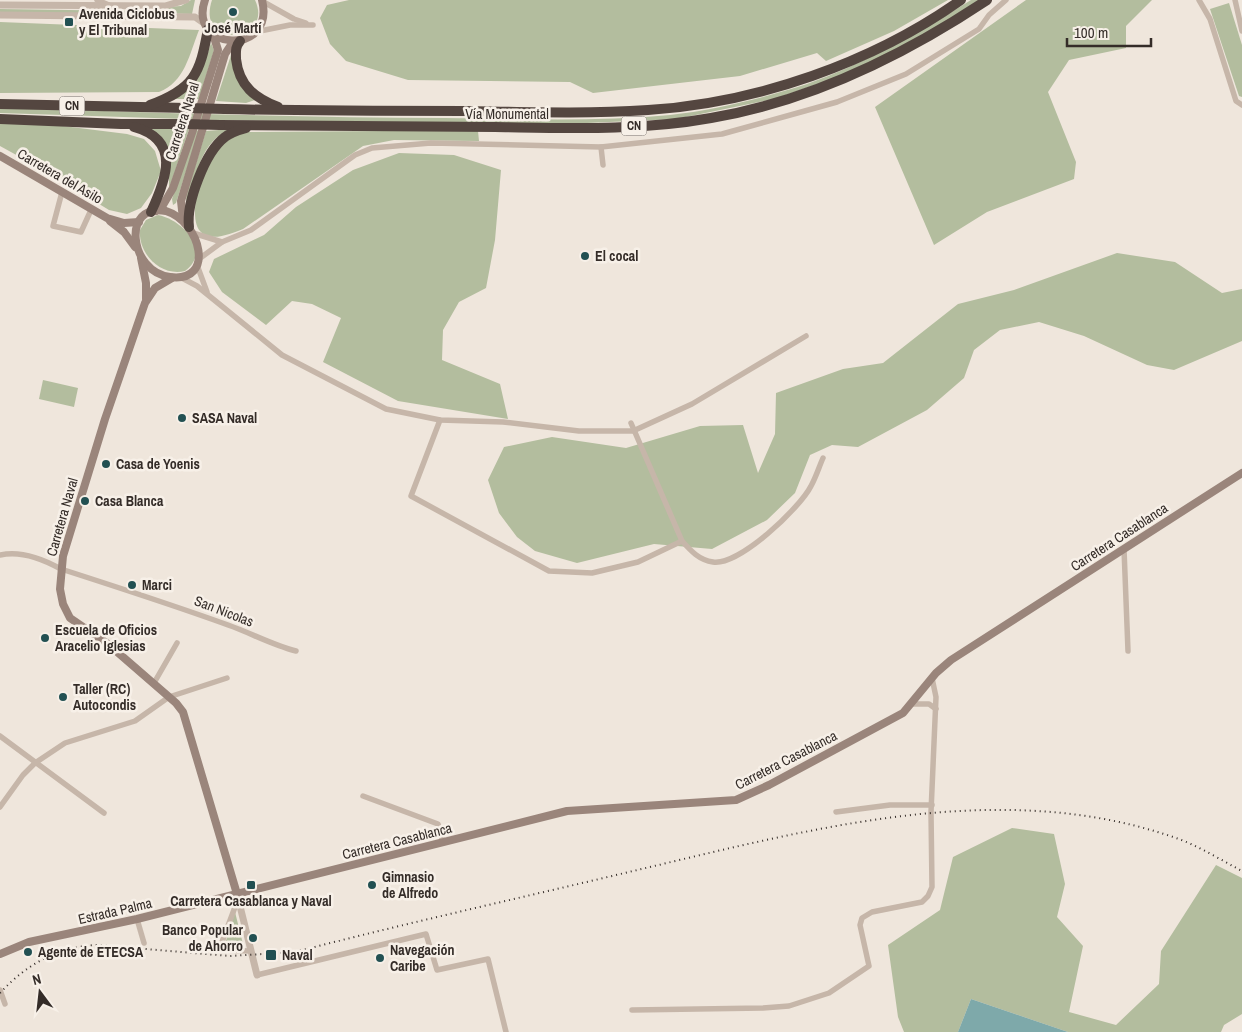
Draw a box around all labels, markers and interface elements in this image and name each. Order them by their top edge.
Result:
place label: Avenida Ciclobus y El Tribunal [79,5,175,39]
marker: José Martí [227,6,239,18]
scale bar [1067,15,1151,47]
marker: Avenida Ciclobus y El Tribunal [63,16,75,28]
place label: José Martí [205,19,262,37]
text: 100 m [1074,22,1108,43]
street label: Carretera Naval [161,80,203,162]
road number: CN [60,96,84,115]
street label: Vía Monumental [465,105,549,123]
road number: CN [622,116,646,136]
street label: Carretera del Asilo [14,144,106,208]
place label: El cocal [595,247,638,265]
marker: El cocal [579,250,591,262]
place label: SASA Naval [192,409,257,427]
marker: SASA Naval [176,412,188,424]
place label: Casa de Yoenis [116,455,200,473]
marker: Casa de Yoenis [100,458,112,470]
street label: Carretera Naval [42,476,82,558]
place label: Casa Blanca [95,492,164,510]
marker: Casa Blanca [79,495,91,507]
street label: Carretera Casablanca [1067,499,1172,575]
place label: Marci [142,576,172,594]
marker: Marci [126,579,138,591]
street label: San Nicolas [192,592,256,631]
place label: Escuela de Oficios Aracelio Iglesias [55,621,157,655]
marker: Escuela de Oficios Aracelio Iglesias [39,632,51,644]
place label: Taller (RC) Autocondis [73,680,136,714]
marker: Taller (RC) Autocondis [57,691,69,703]
street label: Carretera Casablanca [732,726,841,794]
street label: Carretera Casablanca [340,819,454,863]
place label: Gimnasio de Alfredo [382,868,438,902]
marker: Carretera Casablanca y Naval [245,879,257,891]
marker: Gimnasio de Alfredo [366,879,378,891]
place label: Carretera Casablanca y Naval [170,892,332,910]
street label: Estrada Palma [76,894,154,928]
place label: Banco Popular de Ahorro [162,921,244,955]
marker: Banco Popular de Ahorro [247,932,259,944]
place label: Navegación Caribe [390,941,454,975]
place label: Agente de ETECSA [38,943,144,961]
marker: Agente de ETECSA [22,946,34,958]
place label: Naval [282,946,313,964]
marker: Naval [264,948,278,962]
marker: Navegación Caribe [374,952,386,964]
north arrow [15,967,65,1017]
text: N [30,970,43,989]

